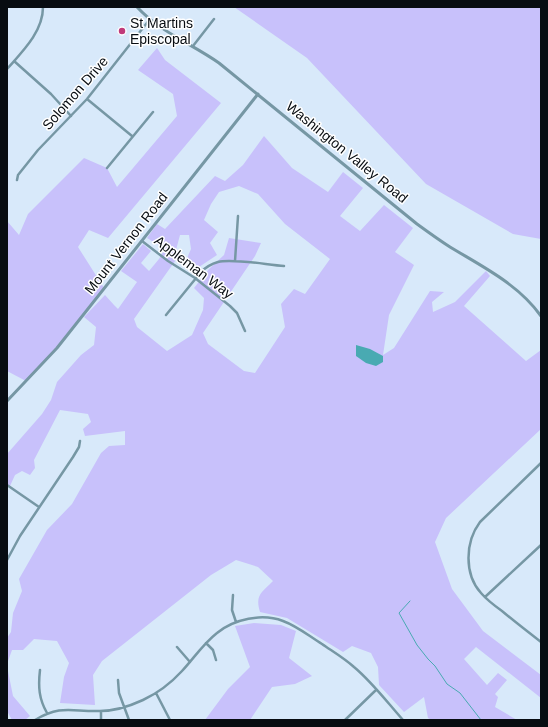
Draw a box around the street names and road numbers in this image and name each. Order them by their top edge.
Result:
street label: Solomon Drive [39,53,111,133]
street label: Washington Valley Road [283,98,411,206]
street label: Mount Vernon Road [81,189,171,297]
street label: Appleman Way [151,232,237,302]

